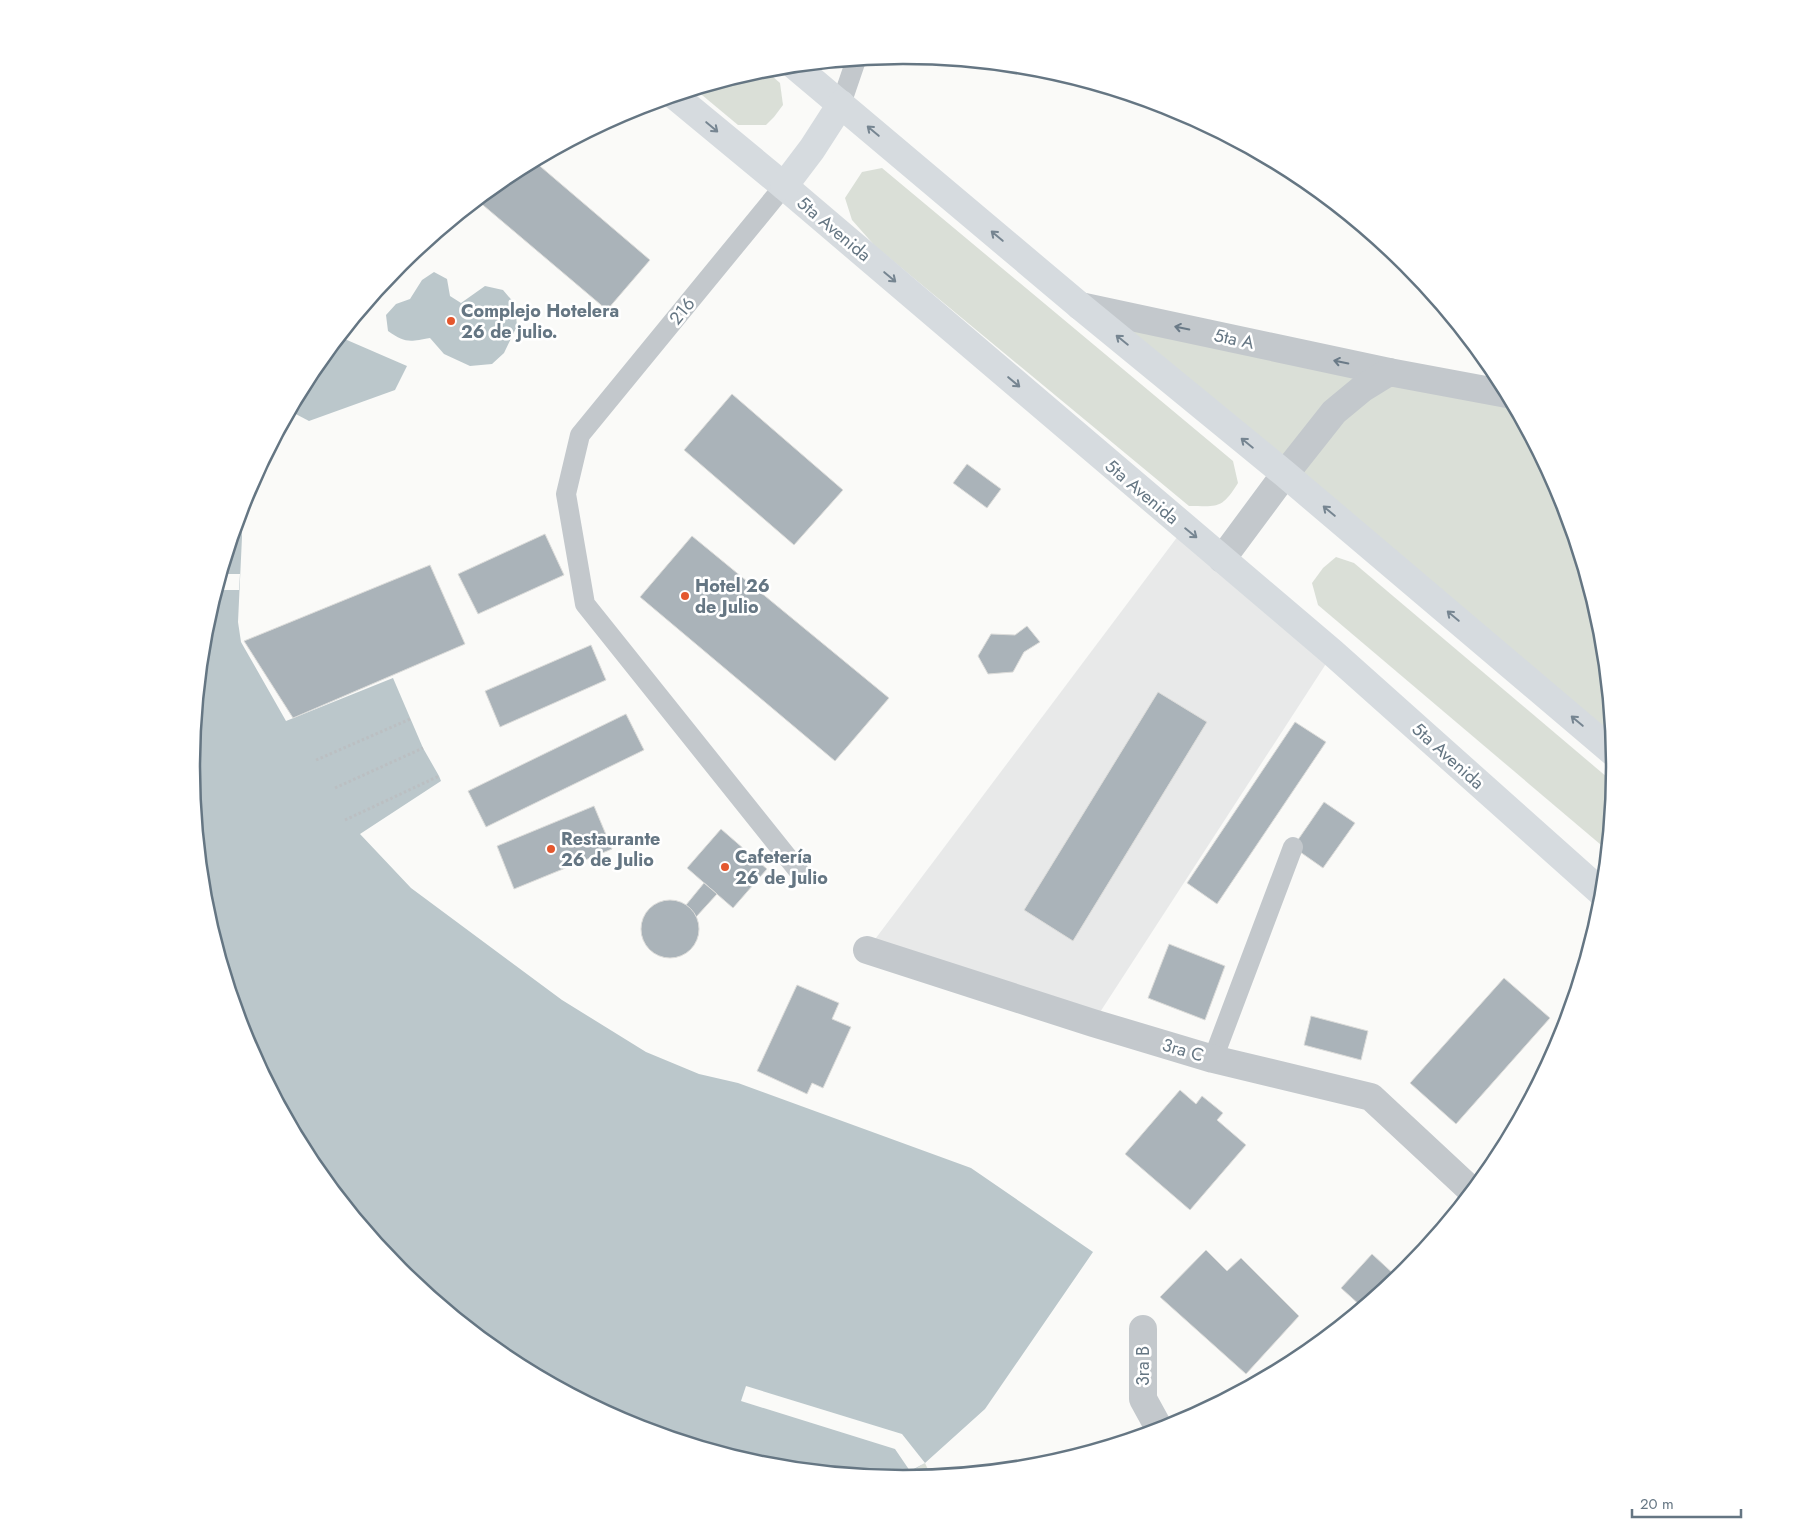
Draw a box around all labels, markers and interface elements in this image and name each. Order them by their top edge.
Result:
one-way arrow [706,121,719,132]
one-way arrow [867,125,880,136]
street label: 5ta Avenida [791,190,877,268]
one-way arrow [991,230,1004,241]
one-way arrow [883,271,896,282]
street label: 216 [663,292,701,330]
place label: Complejo Hotelera 26 de julio. [461,298,619,345]
marker: Complejo Hotelera 26 de julio. [445,315,457,327]
one-way arrow [1175,322,1191,332]
street label: 5ta A [1212,322,1257,356]
one-way arrow [1115,334,1128,346]
one-way arrow [1334,357,1350,366]
one-way arrow [1007,377,1020,388]
one-way arrow [1241,438,1254,449]
street label: 5ta Avenida [1099,453,1185,531]
one-way arrow [1322,506,1335,517]
one-way arrow [1184,528,1197,539]
place label: Hotel 26 de Julio [695,573,770,620]
marker: Hotel 26 de Julio [679,590,691,602]
one-way arrow [1446,611,1459,622]
street label: 5ta Avenida [1406,716,1490,796]
one-way arrow [1571,716,1584,727]
place label: Restaurante 26 de Julio [561,826,660,873]
marker: Restaurante 26 de Julio [545,843,557,855]
place label: Cafetería 26 de Julio [735,844,828,891]
marker: Cafetería 26 de Julio [719,861,731,873]
street label: 3ra C [1159,1032,1207,1068]
street label: 3ra B [1130,1346,1156,1386]
scale bar [1632,1486,1741,1518]
text: 20 m [1640,1493,1674,1515]

